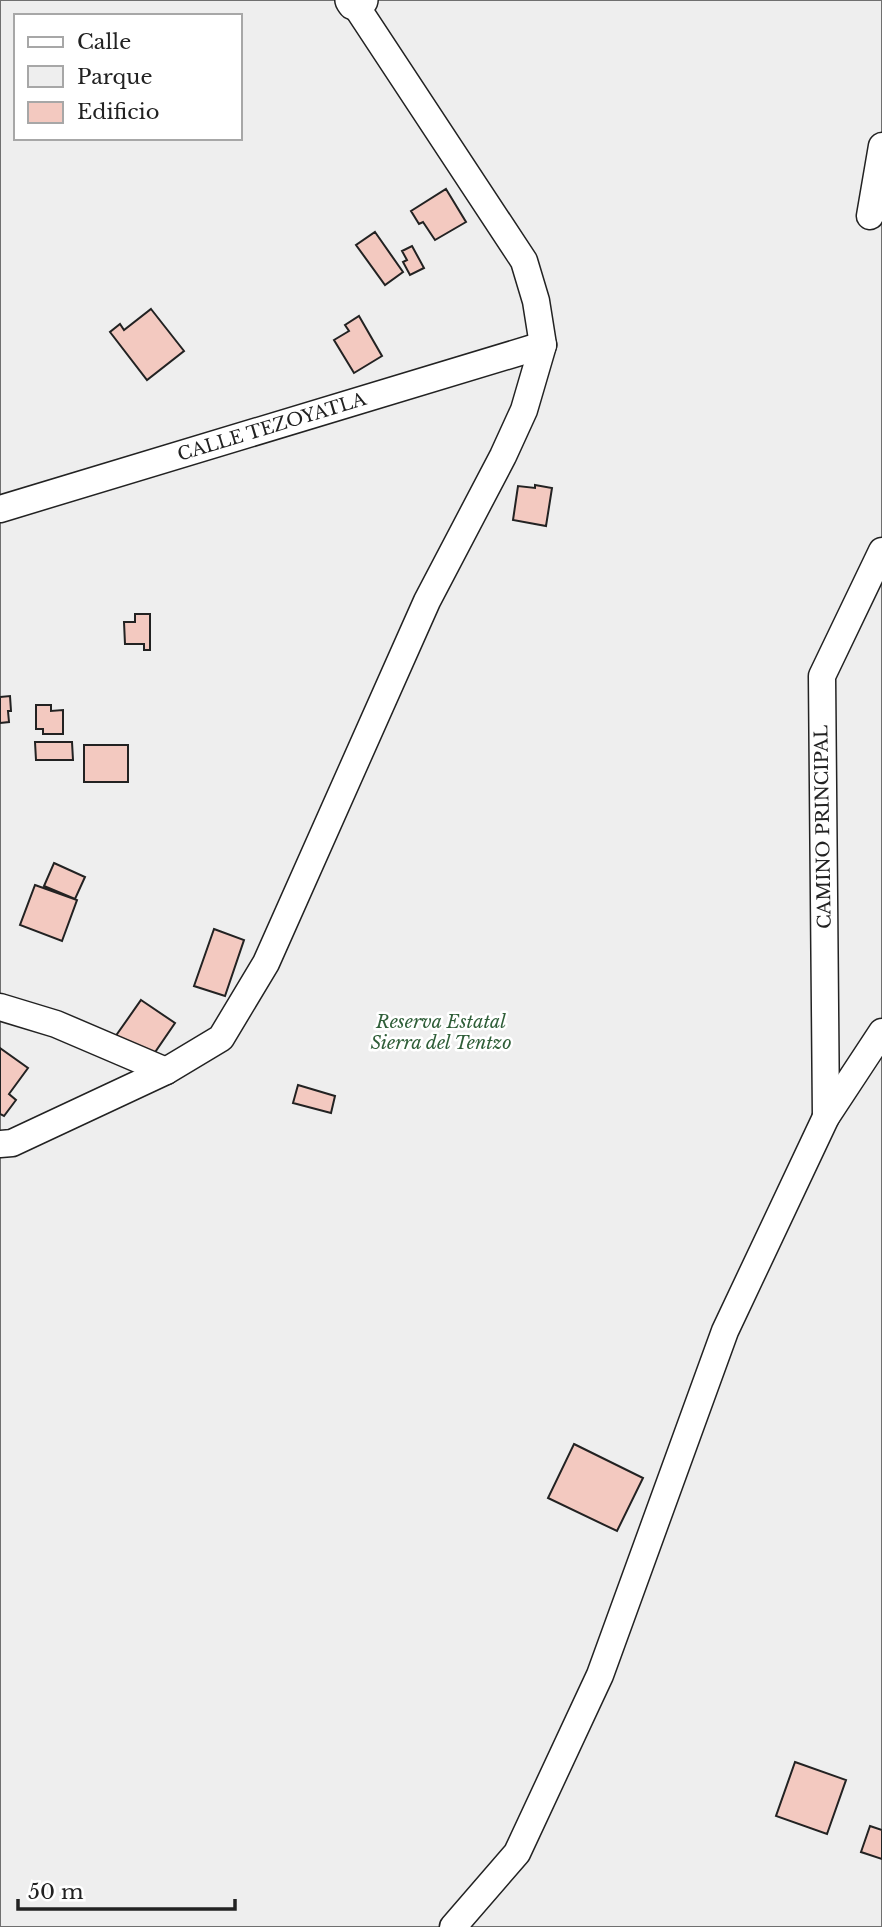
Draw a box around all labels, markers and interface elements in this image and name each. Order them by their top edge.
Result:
legend [14,14,242,140]
text: Calle [77,29,131,55]
text: Parque [77,64,152,90]
text: Edificio [77,99,159,125]
street label: CALLE TEZOYATLA [175,388,370,466]
street label: CAMINO PRINCIPAL [810,725,836,929]
park label: Reserva Estatal Sierra del Tentzo [370,1011,512,1054]
scale bar [18,1868,234,1912]
text: 50 m [28,1879,84,1905]

